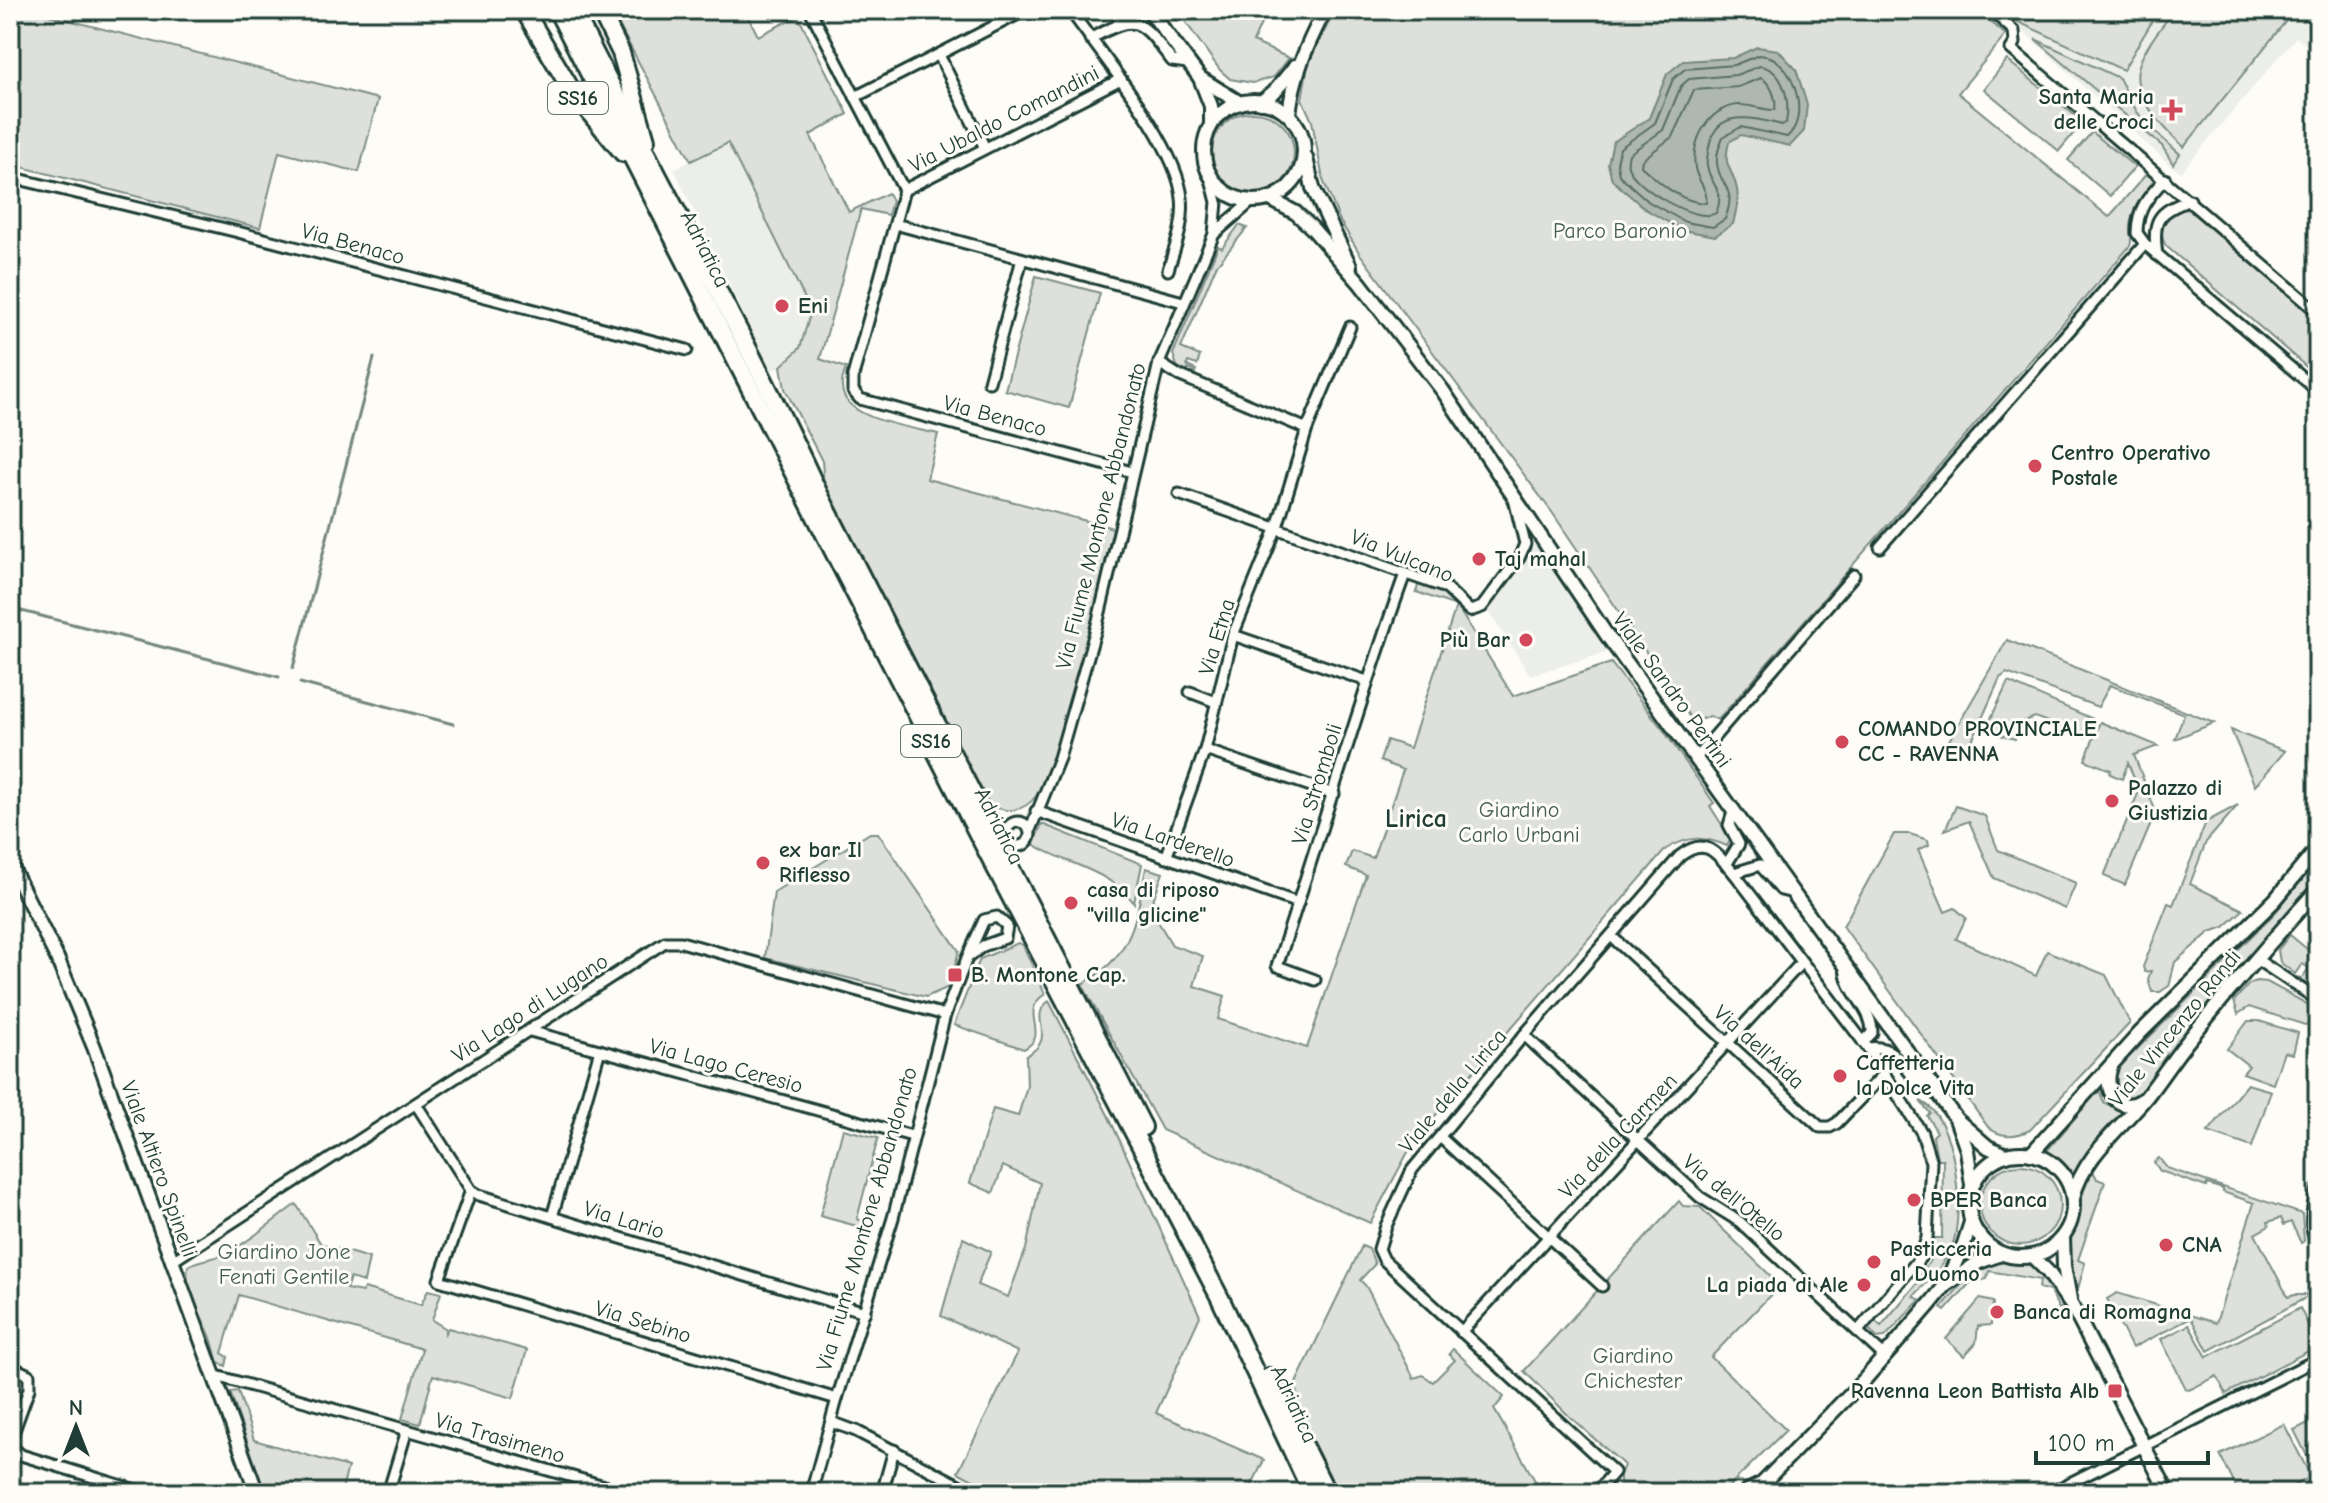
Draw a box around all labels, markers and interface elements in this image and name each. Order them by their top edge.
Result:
street label: Via Ubaldo Comandini [905,60,1103,178]
road number: SS16 [548,82,608,114]
place label: Santa Maria delle Croci [2039,84,2154,135]
marker: Santa Maria delle Croci [2161,99,2183,121]
street label: Adriatica [675,206,735,292]
street label: Via Benaco [298,218,408,270]
park label: Parco Baronio [1553,218,1687,244]
place label: Eni [798,293,828,319]
marker: Eni [773,297,791,315]
street label: Via Fiume Montone Abbandonato [1050,360,1152,672]
street label: Via Benaco [940,390,1050,442]
place label: Centro Operativo Postale [2051,440,2211,491]
marker: Centro Operativo Postale [2026,457,2044,475]
street label: Via Vulcano [1347,524,1457,588]
place label: Taj mahal [1495,546,1586,572]
marker: Taj mahal [1470,550,1488,568]
street label: Via Etna [1193,596,1241,678]
street label: Viale Sandro Pertini [1607,607,1737,773]
place label: Più Bar [1440,627,1510,653]
marker: Più Bar [1517,631,1535,649]
place label: COMANDO PROVINCIALE CC - RAVENNA [1858,716,2097,767]
street label: Via Stromboli [1286,720,1348,848]
road number: SS16 [901,725,961,757]
marker: COMANDO PROVINCIALE CC - RAVENNA [1833,733,1851,751]
place label: Palazzo di Giustizia [2128,775,2222,826]
street label: Adriatica [969,783,1029,869]
marker: Palazzo di Giustizia [2103,792,2121,810]
park label: Giardino Carlo Urbani [1458,797,1580,848]
district label: Lirica [1385,804,1447,834]
street label: Via Larderello [1108,807,1238,873]
place label: ex bar Il Riflesso [779,837,862,888]
marker: ex bar Il Riflesso [754,854,772,872]
place label: casa di riposo "villa glicine" [1087,877,1219,928]
marker: casa di riposo "villa glicine" [1062,894,1080,912]
street label: Viale Vincenzo Randi [2103,944,2247,1112]
street label: Via Lago di Lugano [447,948,613,1068]
place label: B. Montone Cap. [971,962,1126,988]
marker: B. Montone Cap. [946,966,964,984]
street label: Via dell'Aida [1708,1000,1810,1094]
street label: Viale della Lirica [1394,1024,1512,1158]
street label: Via Lago Ceresio [646,1033,806,1099]
place label: Caffetteria la Dolce Vita [1856,1050,1975,1101]
street label: Via Fiume Montone Abbandonato [811,1064,923,1374]
marker: Caffetteria la Dolce Vita [1831,1067,1849,1085]
street label: Via della Carmen [1553,1068,1683,1204]
street label: Viale Altiero Spinelli [115,1078,203,1260]
street label: Via dell'Otello [1678,1149,1790,1247]
place label: BPER Banca [1930,1187,2047,1213]
marker: BPER Banca [1905,1191,1923,1209]
street label: Via Lario [581,1195,667,1245]
place label: CNA [2182,1232,2222,1258]
place label: Pasticceria al Duomo [1890,1236,1992,1287]
marker: CNA [2157,1236,2175,1254]
park label: Giardino Jone Fenati Gentile [218,1239,350,1290]
marker: Pasticceria al Duomo [1865,1253,1883,1271]
place label: La piada di Ale [1706,1272,1848,1298]
marker: La piada di Ale [1855,1276,1873,1294]
street label: Via Sebino [592,1295,694,1349]
place label: Banca di Romagna [2013,1299,2192,1325]
marker: Banca di Romagna [1988,1303,2006,1321]
park label: Giardino Chichester [1584,1343,1682,1394]
street label: Adriatica [1265,1361,1323,1447]
place label: Ravenna Leon Battista Alb [1851,1378,2099,1404]
marker: Ravenna Leon Battista Alb [2106,1382,2124,1400]
north arrow [36,1387,116,1467]
text: N [69,1395,83,1421]
street label: Via Trasimeno [432,1407,568,1469]
scale bar [2036,1415,2208,1465]
text: 100 m [2048,1429,2115,1457]

